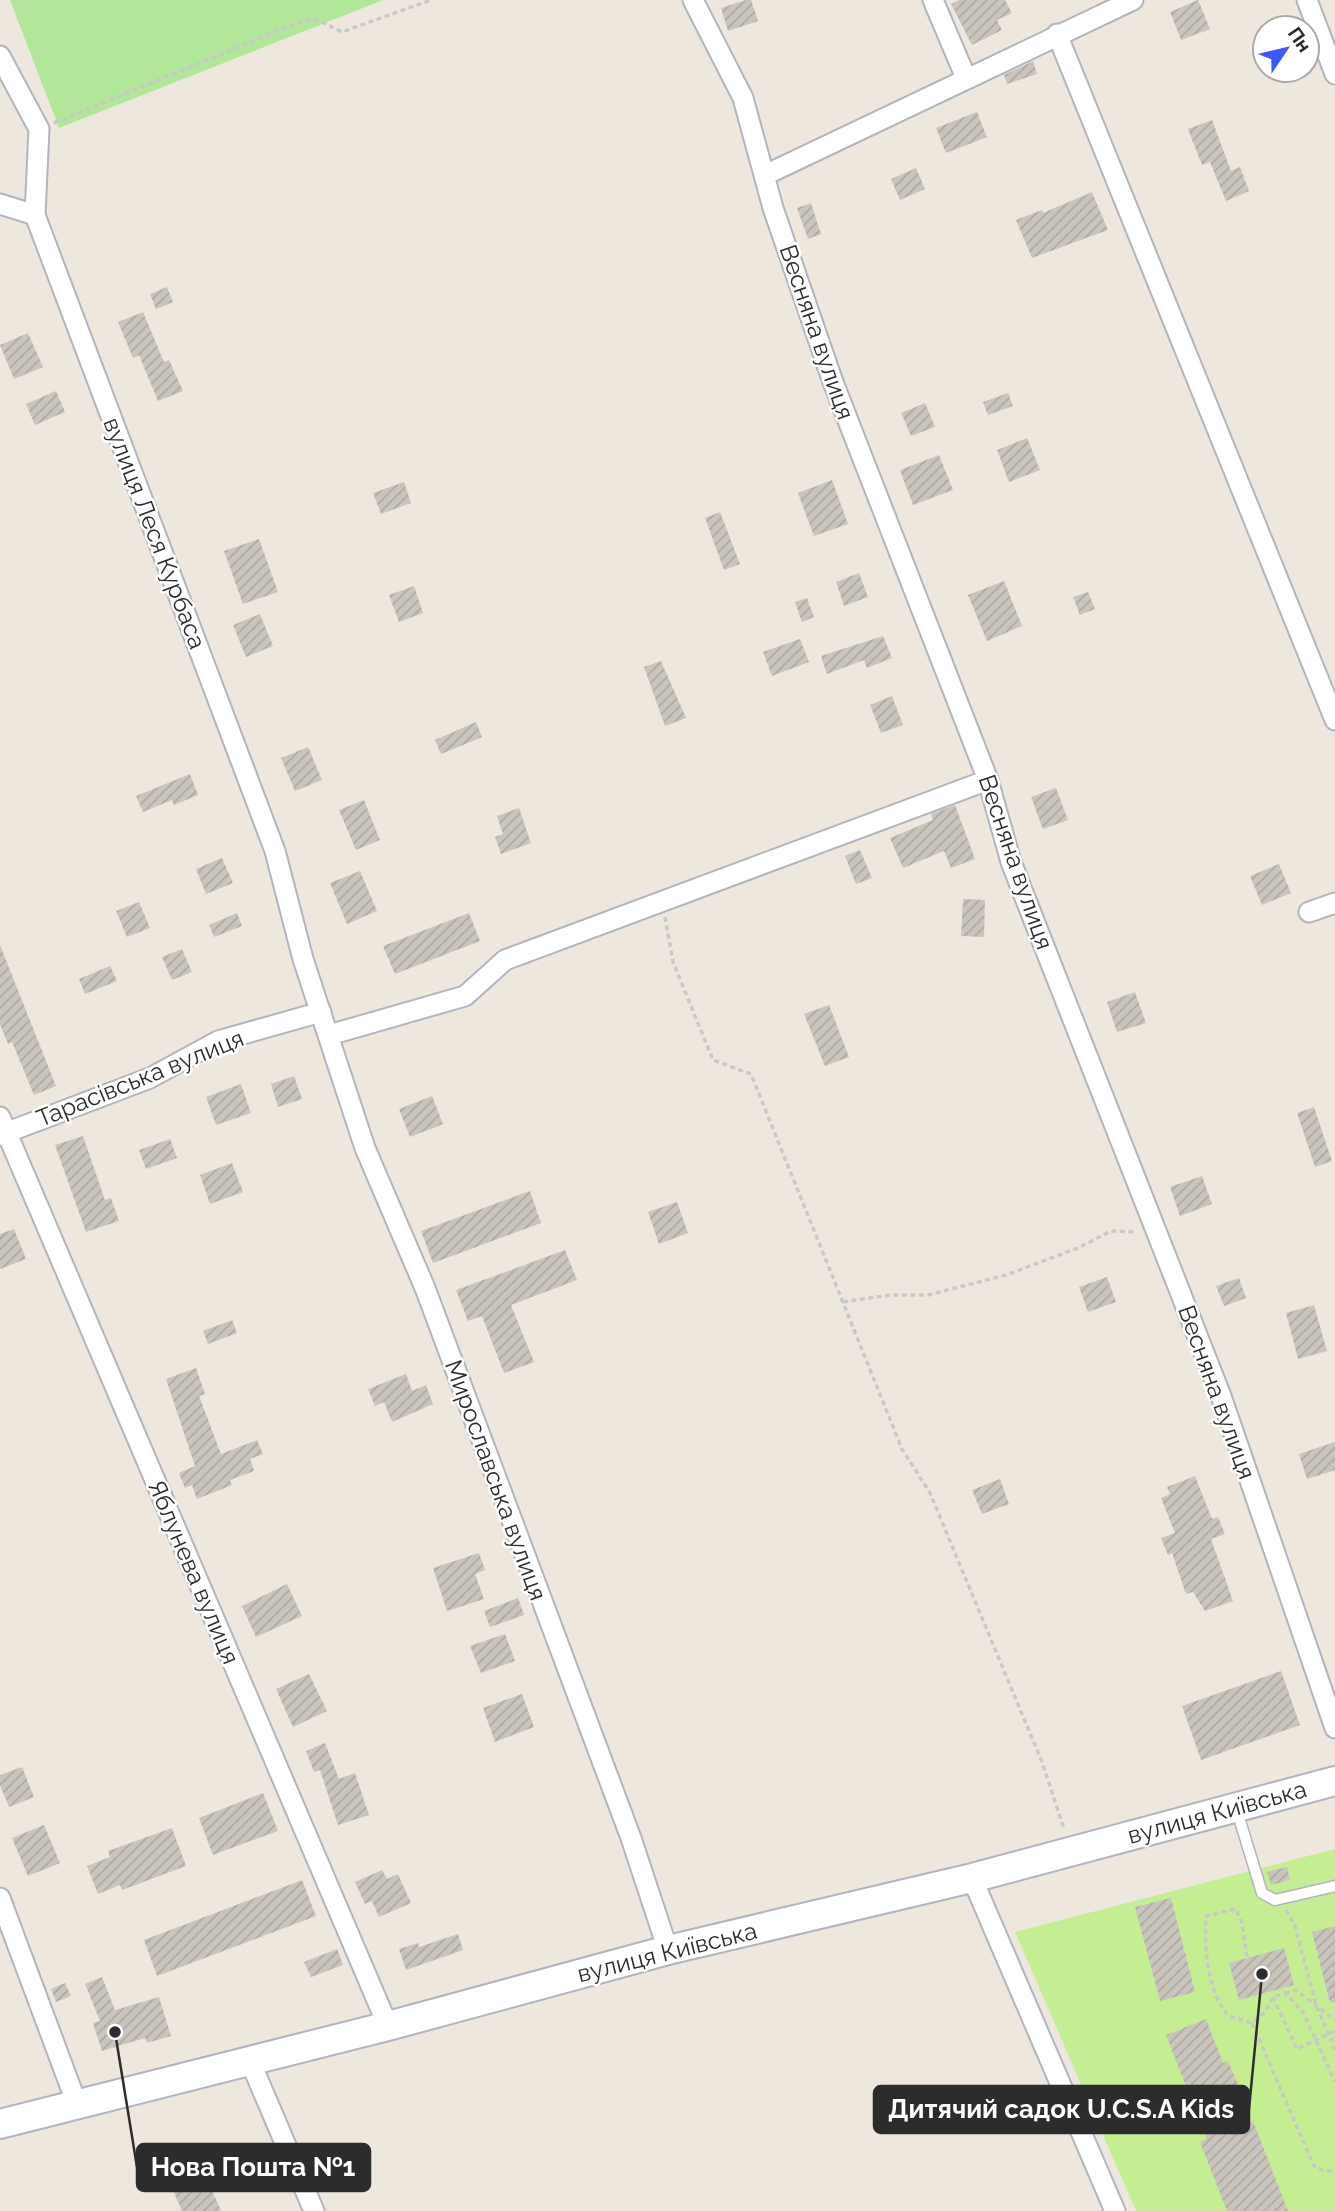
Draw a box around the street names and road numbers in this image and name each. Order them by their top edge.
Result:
street label: Весняна вулиця [774,241,860,423]
street label: вулиця Леся Курбаса [97,413,213,653]
street label: Весняна вулиця [973,771,1059,953]
street label: Тарасівська вулиця [32,1023,248,1133]
street label: Весняна вулиця [1172,1301,1262,1483]
street label: Мирославська вулиця [439,1356,553,1604]
street label: Яблунева вулиця [142,1476,246,1668]
street label: вулиця Київська [1124,1774,1310,1850]
street label: вулиця Київська [574,1916,760,1988]

